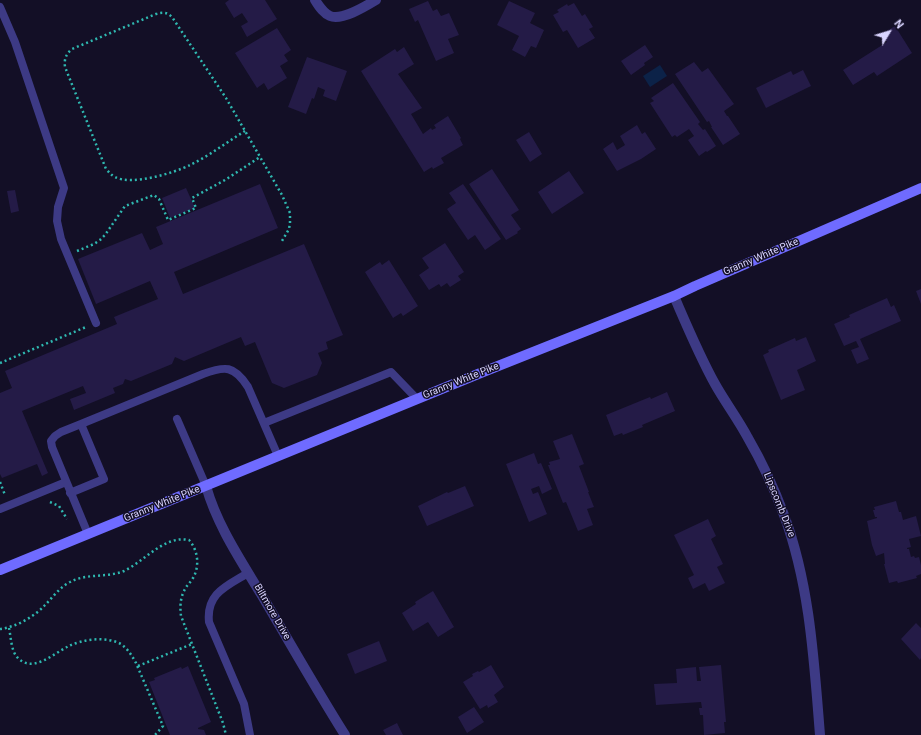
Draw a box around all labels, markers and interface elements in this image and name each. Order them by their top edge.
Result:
north arrow [869,12,909,52]
text: N [891,17,906,31]
street label: Granny White Pike [722,236,800,278]
street label: Granny White Pike [421,360,501,402]
street label: Lipscomb Drive [761,471,797,539]
street label: Granny White Pike [122,483,202,525]
street label: Biltmore Drive [251,582,293,642]

